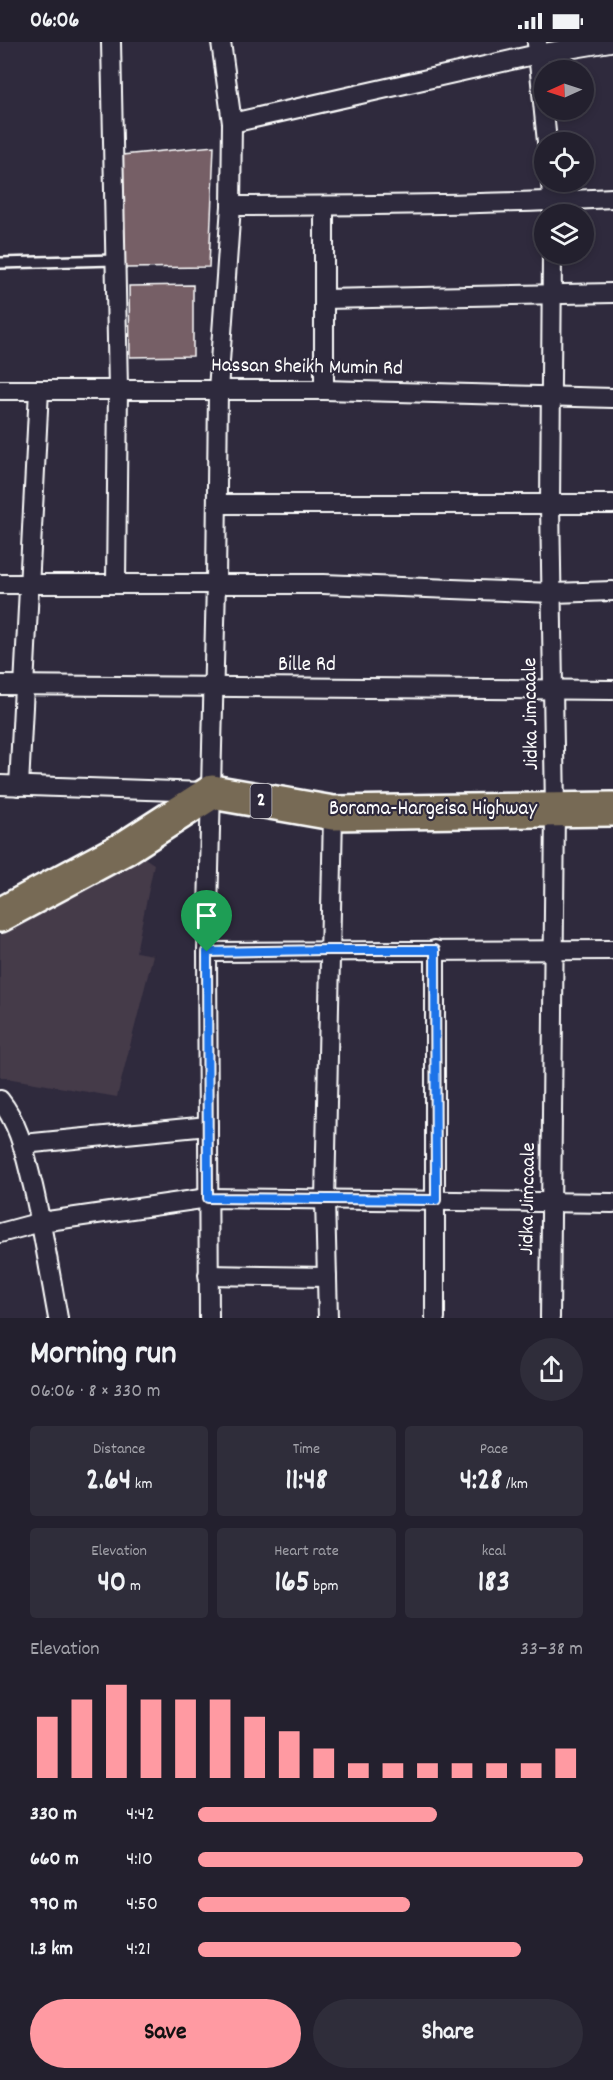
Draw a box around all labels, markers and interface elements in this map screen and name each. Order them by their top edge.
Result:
text: 06:06 [30,6,79,37]
north arrow [534,60,594,120]
map controls [534,60,594,264]
button: locate [534,132,594,192]
button: layers [534,204,594,264]
street label: Hassan Sheikh Mumin Rd [211,351,403,385]
street label: Bille Rd [278,651,336,681]
street label: Jidka Jimcaale [516,657,548,771]
road number: 2 [250,784,272,818]
street label: Borama-Hargeisa Highway [329,795,537,825]
pin [181,890,232,952]
icon: arrive [190,899,223,932]
street label: Jidka Jimcaale [513,1142,545,1256]
text: Morning run [30,1332,177,1379]
button: share [520,1338,583,1401]
text: 06:06 · 8 × 330 m [30,1378,160,1406]
text: Distance [93,1438,145,1461]
text: Time [293,1438,320,1461]
text: Pace [480,1438,508,1461]
text: 2.64 [86,1461,131,1504]
text: 11:48 [285,1461,328,1504]
text: 4:28 [460,1461,502,1504]
text: km [131,1473,152,1496]
text: /km [502,1473,528,1496]
text: Elevation [91,1540,147,1563]
text: Heart rate [274,1540,339,1563]
text: kcal [482,1540,506,1563]
text: 40 [97,1563,126,1606]
text: 165 [274,1563,310,1606]
text: 183 [478,1563,510,1606]
text: m [126,1575,141,1598]
text: bpm [310,1575,339,1598]
text: Elevation [30,1636,100,1664]
text: 33–38 m [520,1636,583,1664]
text: 330 m [30,1801,77,1829]
text: 4:42 [126,1801,155,1829]
text: 660 m [30,1846,79,1874]
text: 4:10 [126,1846,153,1874]
text: 990 m [30,1891,78,1919]
text: 4:50 [126,1891,158,1919]
text: 1.3 km [30,1936,73,1964]
text: 4:21 [126,1936,151,1964]
button: Save [30,1999,301,2068]
button: Share [313,1999,583,2068]

